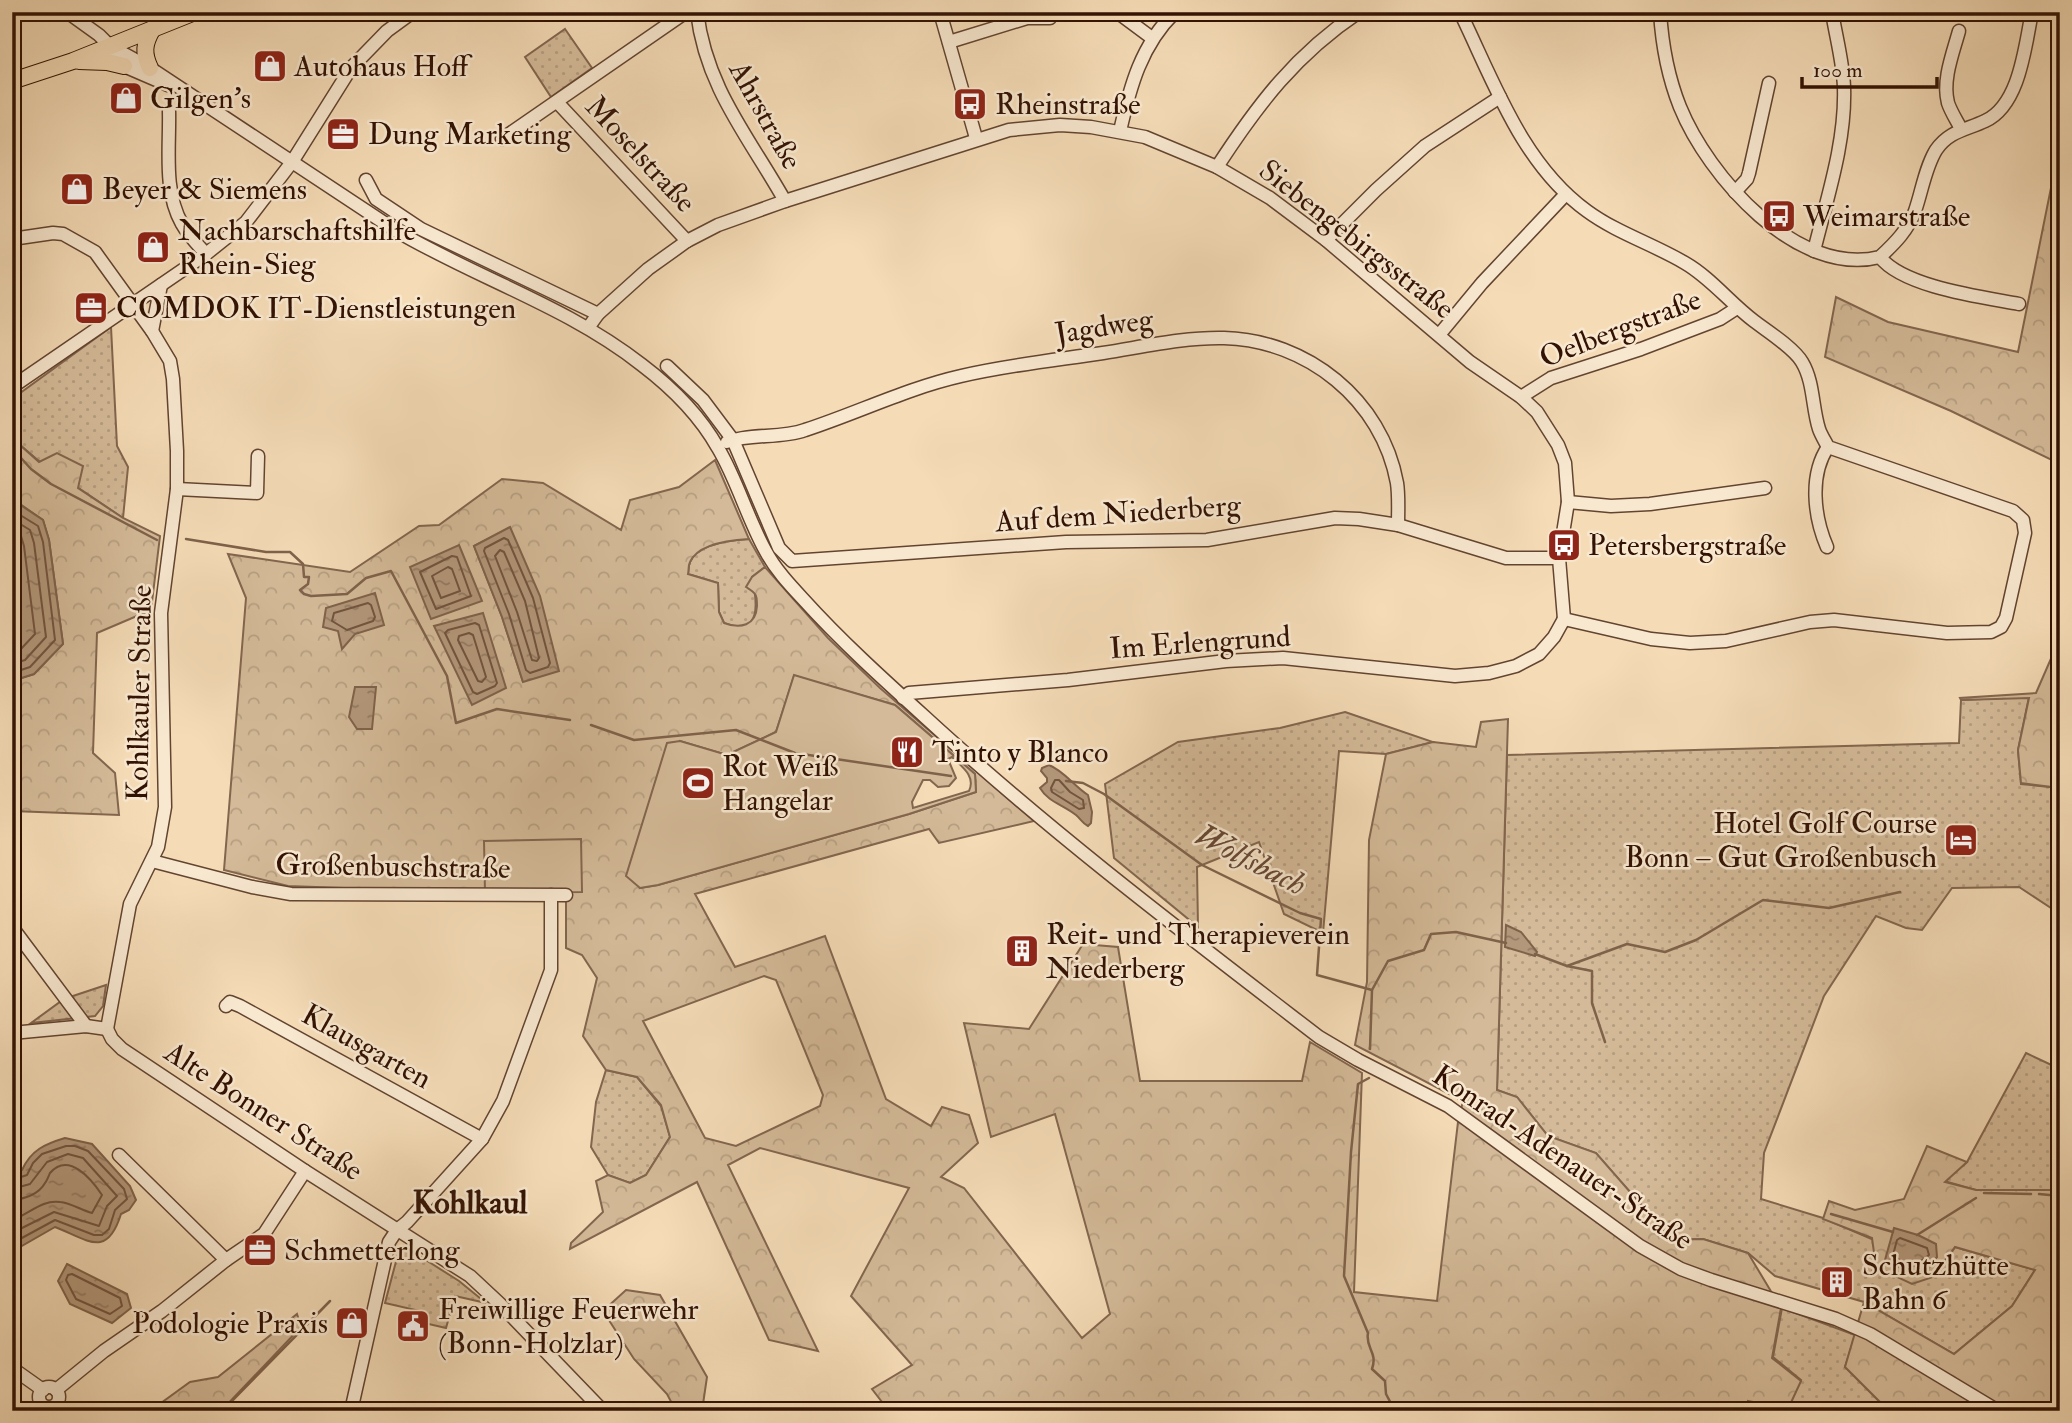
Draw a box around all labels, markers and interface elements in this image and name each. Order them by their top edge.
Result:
scale bar [1802,46,1937,90]
shop icon: Autohaus Hoff [251,47,289,85]
place label: Autohaus Hoff [293,48,473,85]
street label: Ahrstraße [720,54,810,176]
text: 100 m [1813,57,1863,84]
shop icon: Gilgen's [107,79,145,117]
place label: Gilgen's [150,80,251,117]
bus stop icon: Rheinstraße [951,85,989,123]
place label: Rheinstraße [995,86,1140,123]
street label: Moselstraße [577,88,704,220]
office icon: Dung Marketing [324,115,362,153]
place label: Dung Marketing [368,116,572,153]
street label: Siebengebirgsstraße [1252,152,1462,327]
shop icon: Beyer & Siemens [58,170,96,208]
place label: Beyer & Siemens [102,171,307,208]
bus stop icon: Weimarstraße [1760,197,1798,235]
place label: Weimarstraße [1802,198,1970,235]
place label: Nachbarschaftshilfe Rhein-Sieg [178,212,416,283]
shop icon: Nachbarschaftshilfe Rhein-Sieg [134,228,172,266]
street label: Oelbergstraße [1534,281,1706,376]
office icon: COMDOK IT-Dienstleistungen [72,289,110,327]
place label: COMDOK IT-Dienstleistungen [116,290,516,327]
street label: Jagdweg [1051,300,1157,353]
street label: Auf dem Niederberg [993,486,1243,541]
bus stop icon: Petersbergstraße [1545,526,1583,564]
place label: Petersbergstraße [1588,527,1786,564]
street label: Kohlkauler Straße [119,585,160,802]
street label: Im Erlengrund [1108,618,1292,667]
restaurant icon: Tinto y Blanco [888,733,926,771]
place label: Tinto y Blanco [932,734,1108,771]
place label: Rot Weiß Hangelar [722,748,838,819]
sports icon: Rot Weiß Hangelar [679,764,717,802]
place label: Hotel Golf Course Bonn – Gut Großenbusch [1625,805,1937,876]
water label: Wolfsbach [1188,815,1313,905]
hotel icon: Hotel Golf Course Bonn – Gut Großenbusch [1942,821,1980,859]
street label: Großenbuschstraße [275,846,511,887]
place label: Reit- und Therapieverein Niederberg [1046,916,1350,987]
building icon: Reit- und Therapieverein Niederberg [1003,932,1041,970]
street label: Klausgarten [295,996,438,1097]
street label: Alte Bonner Straße [157,1033,370,1189]
street label: Konrad-Adenauer-Straße [1426,1056,1700,1258]
district label: Kohlkaul [413,1183,528,1223]
office icon: Schmetterlong [241,1231,279,1269]
place label: Schmetterlong [284,1232,461,1269]
place label: Schutzhütte Bahn 6 [1862,1247,2009,1318]
building icon: Schutzhütte Bahn 6 [1818,1263,1856,1301]
place label: Freiwillige Feuerwehr (Bonn-Holzlar) [438,1291,699,1362]
shop icon: Podologie Praxis [333,1304,371,1342]
place label: Podologie Praxis [132,1305,328,1342]
public building icon: Freiwillige Feuerwehr (Bonn-Holzlar) [394,1307,432,1345]

